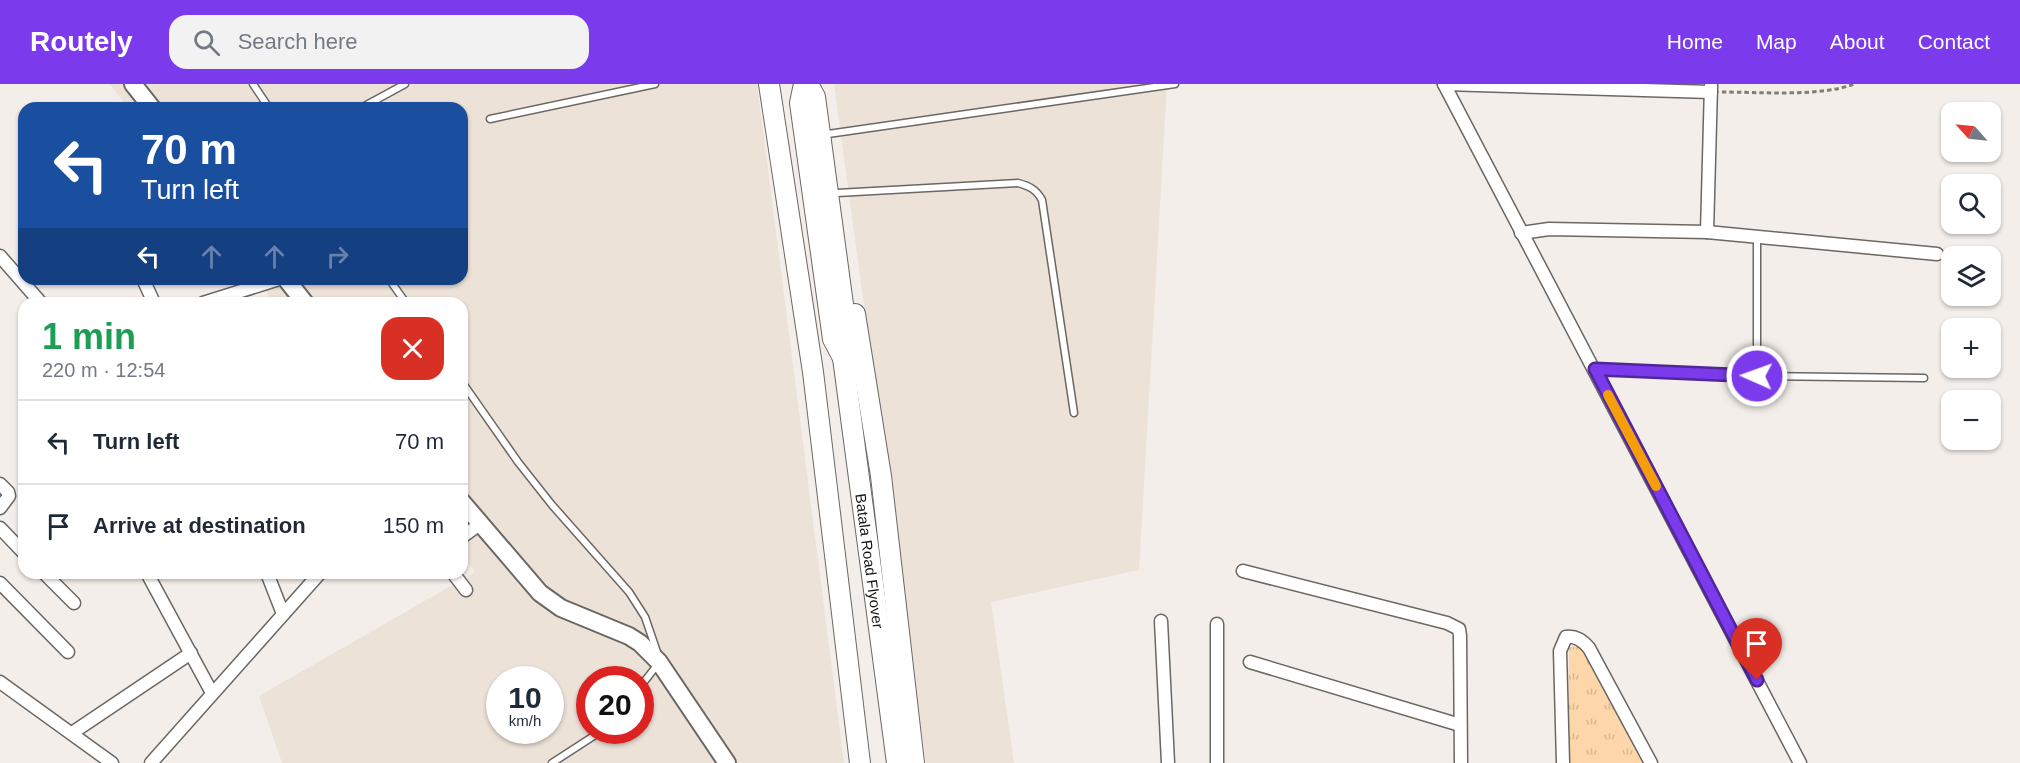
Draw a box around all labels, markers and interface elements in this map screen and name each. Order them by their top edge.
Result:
search box [169,15,589,69]
text: Routely [30,26,133,57]
icon: search [190,26,223,59]
text: Search here [238,29,358,54]
text: Home [1667,30,1723,53]
text: Map [1756,30,1797,53]
text: About [1830,30,1885,53]
text: Contact [1918,30,1990,53]
north arrow [1941,102,2001,162]
map controls [1941,102,2001,450]
icon: left [42,126,120,204]
text: 70 m [141,126,237,173]
button: search [1941,174,2001,234]
text: Turn left [141,175,239,205]
icon: left [132,240,165,273]
icon: ahead [195,240,228,273]
icon: ahead [258,240,291,273]
icon: right [321,240,354,273]
button: layers [1941,246,2001,306]
text: 1 min [42,316,136,357]
button: close [381,317,444,380]
button: + [1941,318,2001,378]
position arrow [1725,344,1789,408]
text: 220 m · 12:54 [42,359,165,381]
button: − [1941,390,2001,450]
icon: left [42,426,75,459]
text: Turn left [93,429,179,454]
text: 70 m [395,429,444,454]
street label: Batala Road Flyover [853,492,887,629]
icon: arrive [42,510,75,543]
text: Arrive at destination [93,513,306,538]
text: 150 m [383,513,444,538]
pin [1731,618,1782,680]
icon: arrive [1740,627,1773,660]
speed limit sign: 20 [576,666,654,744]
text: 10 [508,681,542,714]
text: km/h [509,712,541,729]

